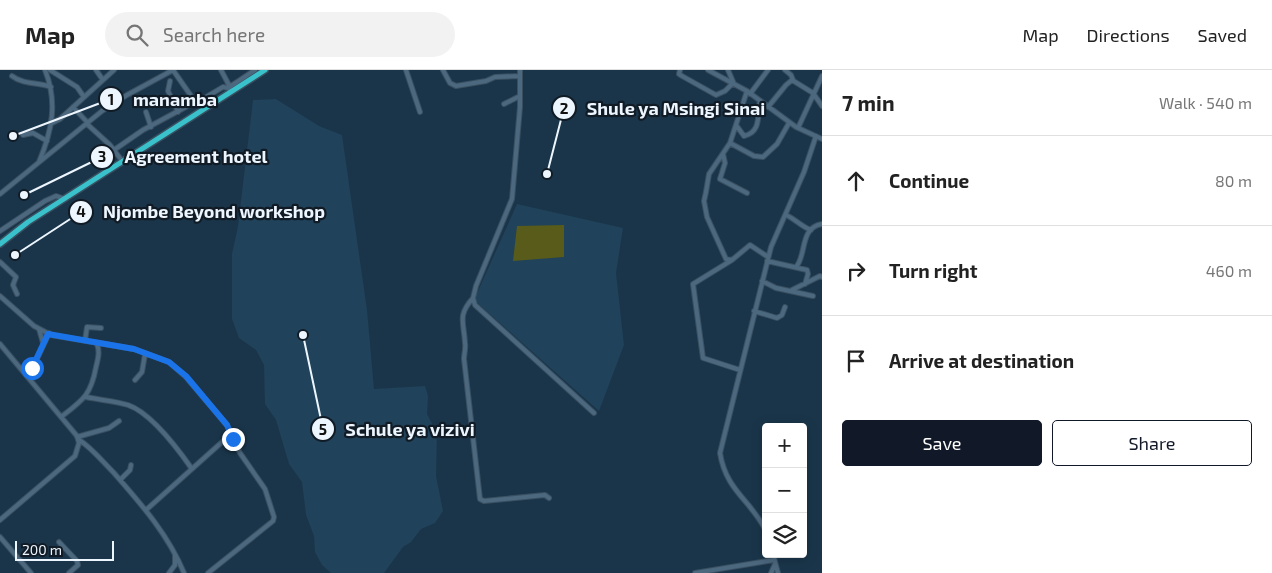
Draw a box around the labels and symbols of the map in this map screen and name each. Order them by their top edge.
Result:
callout: manamba [98,83,227,116]
text: manamba [133,88,217,110]
text: 1 [108,90,114,108]
callout: Shule ya Msingi Sinai [551,92,775,125]
text: Shule ya Msingi Sinai [587,97,765,119]
text: 2 [560,99,569,117]
callout: Agreement hotel [90,140,278,173]
text: Agreement hotel [125,145,268,167]
text: 3 [98,147,106,165]
callout: Njombe Beyond workshop [68,196,335,229]
text: Njombe Beyond workshop [103,200,325,222]
text: 4 [76,202,86,220]
route start [21,357,44,380]
callout: Schule ya vizivi [310,413,485,446]
text: Schule ya vizivi [345,418,475,440]
text: 5 [319,420,327,438]
route end [222,428,245,451]
scale bar [15,538,114,561]

